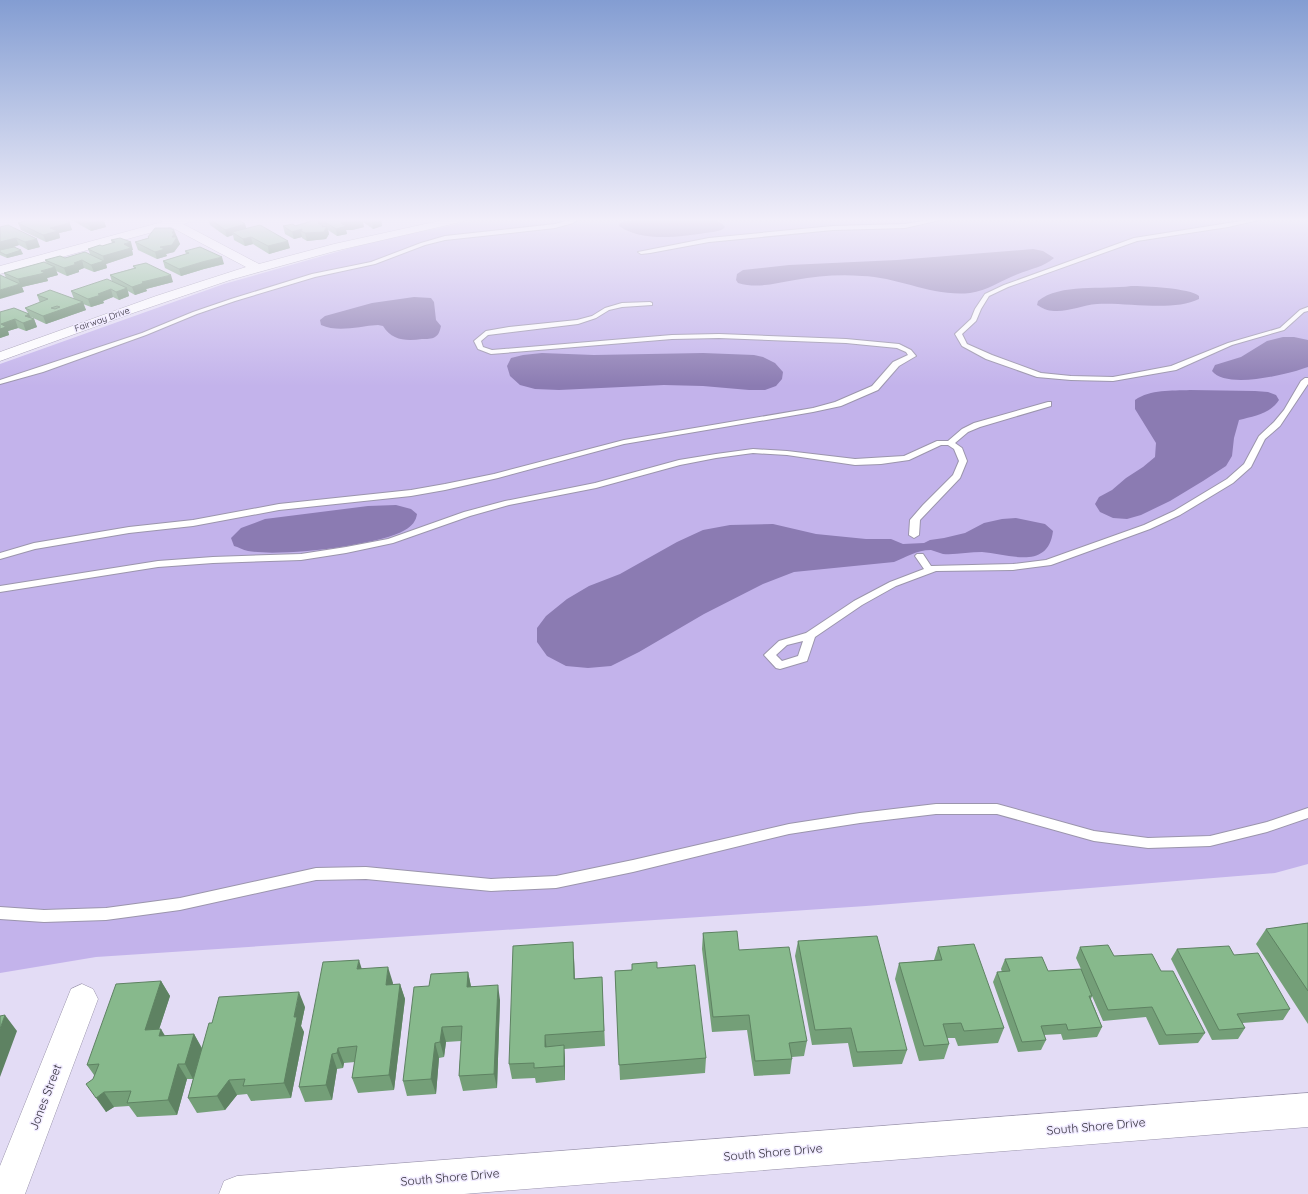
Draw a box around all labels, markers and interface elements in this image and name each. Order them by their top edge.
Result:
street label: Fairway Drive [73,304,131,334]
street label: Jones Street [26,1062,64,1132]
street label: South Shore Drive [1046,1114,1146,1138]
street label: South Shore Drive [723,1140,823,1164]
street label: South Shore Drive [400,1165,500,1189]

